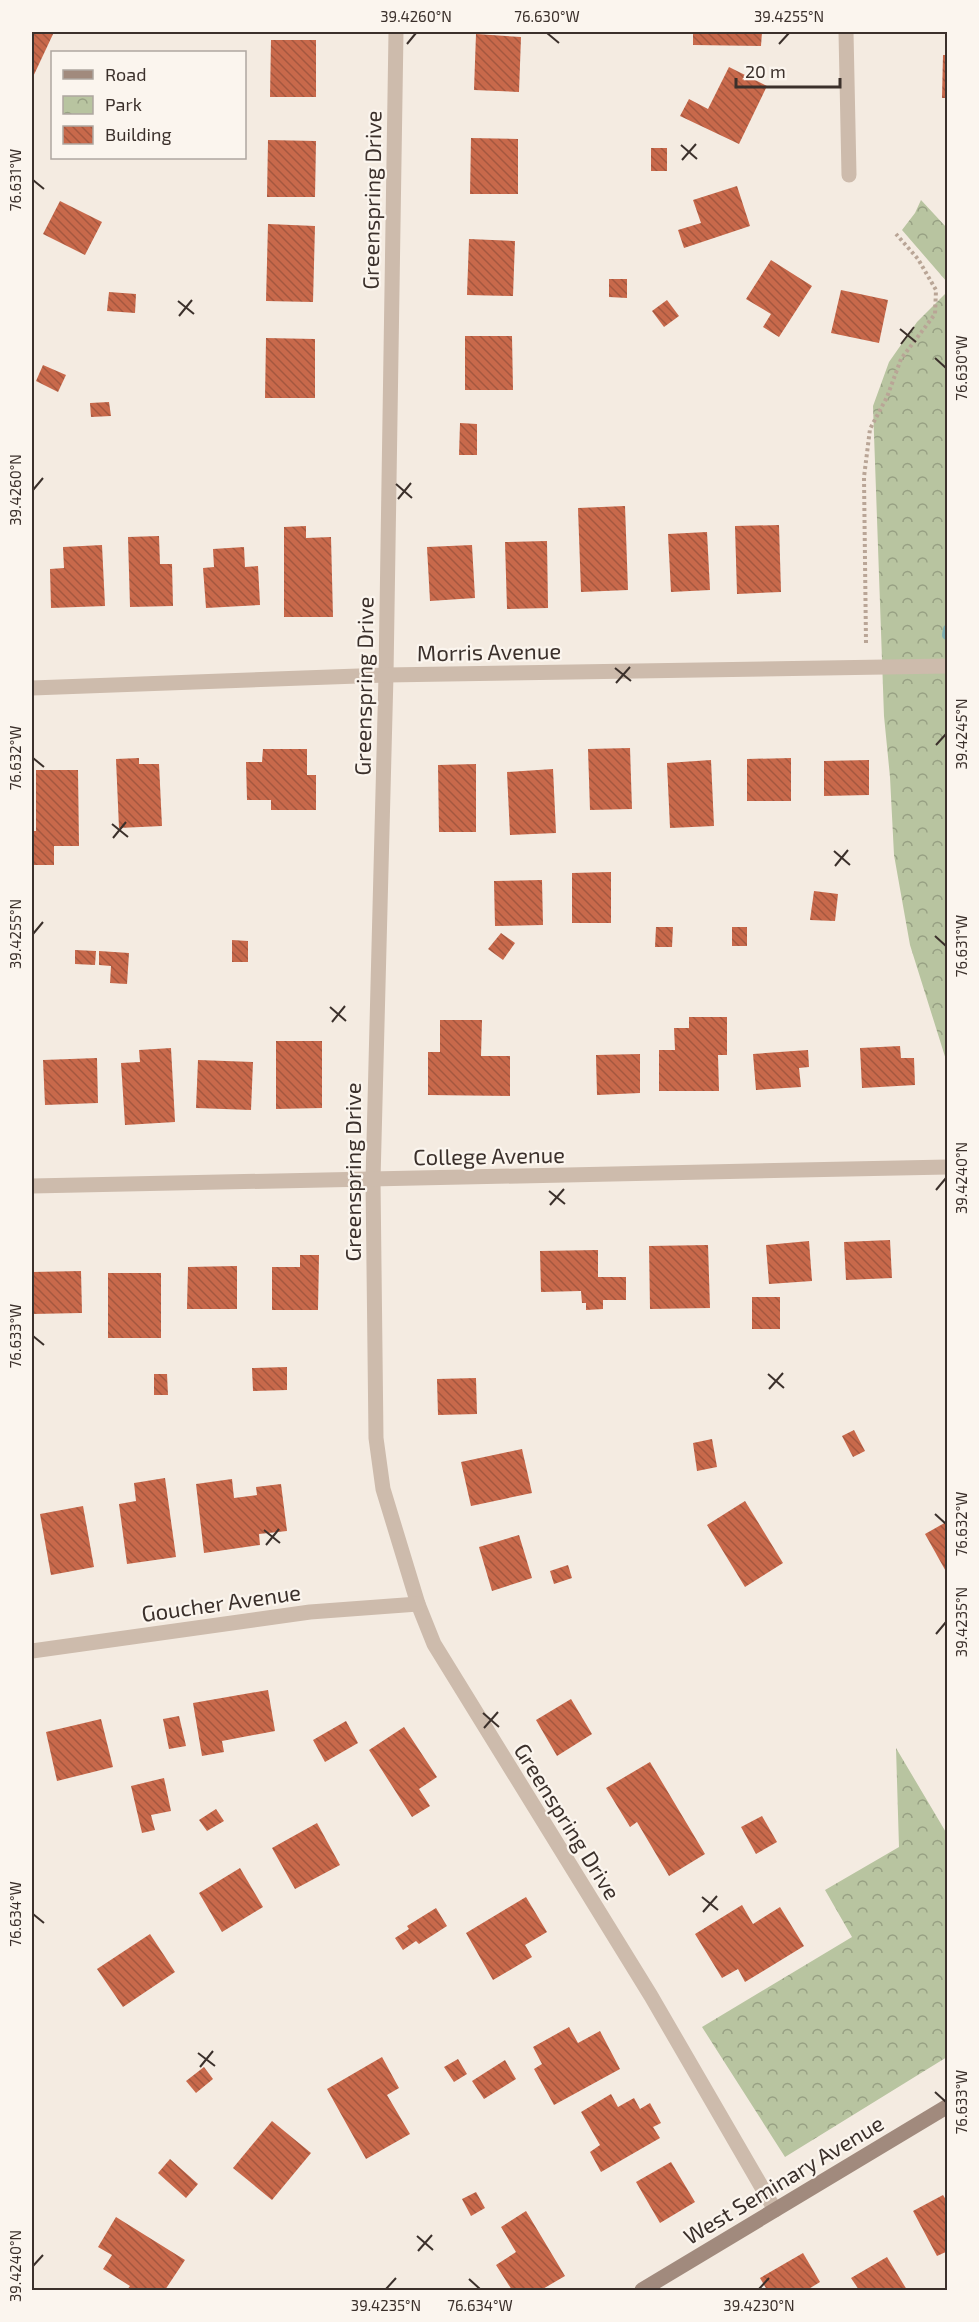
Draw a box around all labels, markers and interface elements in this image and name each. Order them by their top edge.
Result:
text: 39.4260°N [380,7,452,25]
text: 76.630°W [514,7,580,25]
text: 39.4255°N [754,7,824,25]
legend [51,51,246,159]
scale bar [736,51,840,89]
text: 20 m [745,60,786,82]
text: Road [105,63,146,85]
text: Park [105,93,142,115]
street label: Greenspring Drive [356,110,386,290]
text: Building [105,123,172,145]
text: 76.631°W [6,149,24,211]
text: 76.630°W [952,335,970,401]
text: 39.4260°N [6,454,24,526]
street label: Greenspring Drive [348,596,378,776]
street label: Morris Avenue [417,637,561,665]
text: 39.4245°N [952,698,970,770]
text: 76.632°W [6,726,24,790]
text: 39.4255°N [6,899,24,969]
text: 76.631°W [952,915,970,977]
street label: Greenspring Drive [339,1082,365,1262]
street label: College Avenue [413,1141,565,1169]
text: 39.4240°N [952,1142,970,1214]
text: 76.633°W [6,1304,24,1368]
text: 76.632°W [952,1492,970,1556]
street label: Goucher Avenue [140,1578,302,1626]
text: 39.4235°N [952,1587,970,1657]
street label: Greenspring Drive [510,1738,626,1904]
text: 76.634°W [6,1881,24,1947]
text: 76.633°W [952,2070,970,2134]
street label: West Seminary Avenue [678,2109,888,2249]
text: 39.4240°N [6,2230,24,2302]
text: 39.4235°N [351,2296,421,2314]
text: 76.634°W [447,2296,513,2314]
text: 39.4230°N [723,2296,795,2314]

